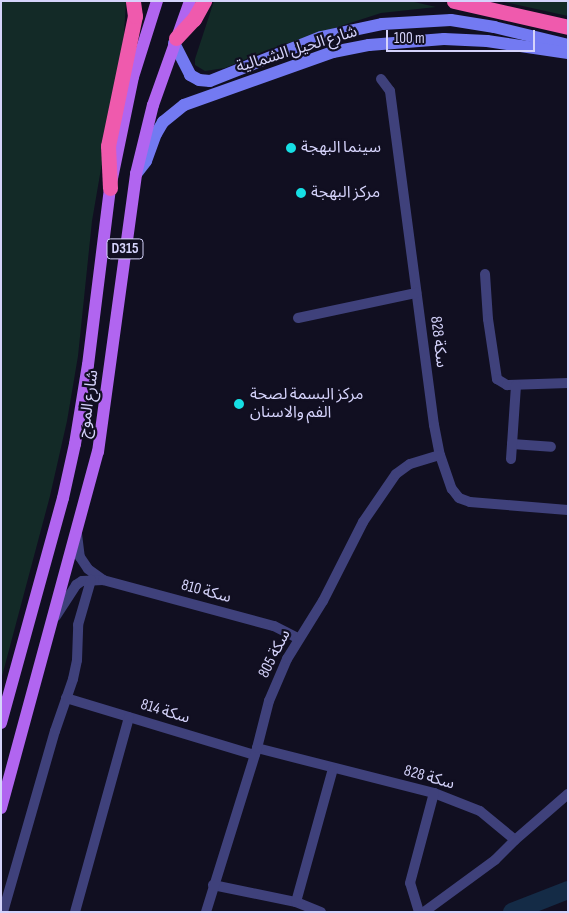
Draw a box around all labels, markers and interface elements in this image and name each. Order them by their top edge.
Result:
scale bar [389,20,538,52]
street label: شارع الحيل الشمالية [234,22,360,78]
text: 100 m [394,29,425,48]
place label: سينما البهجة [301,138,381,158]
marker: سينما البهجة [285,142,297,154]
place label: مركز البهجة [311,183,380,203]
marker: مركز البهجة [295,187,307,199]
road number: D315 [106,236,144,262]
street label: سكة 828 [425,315,451,369]
street label: شارع الموج [75,369,103,439]
place label: مركز البسمة لصحة الفم والاسنان [250,385,364,423]
marker: مركز البسمة لصحة الفم والاسنان [232,397,246,411]
street label: سكة 810 [179,576,233,608]
street label: سكة 805 [255,627,295,681]
street label: سكة 814 [138,695,192,729]
street label: سكة 828 [401,762,457,794]

